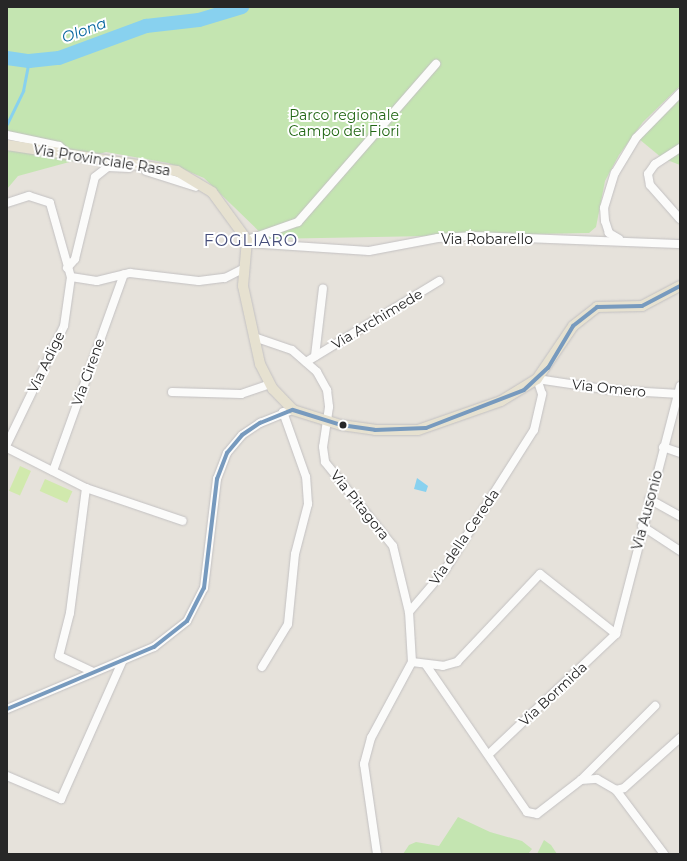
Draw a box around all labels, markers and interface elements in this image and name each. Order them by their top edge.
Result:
water label: Olona [59,14,109,46]
park label: Parco regionale Campo dei Fiori [289,107,399,140]
street label: Via Provinciale Rasa [32,141,172,179]
district label: FOGLIARO [204,231,298,251]
street label: Via Robarello [441,231,533,247]
street label: Via Archimede [329,285,425,353]
street label: Via Adige [24,328,68,396]
street label: Via Cirene [68,336,108,408]
street label: Via Omero [571,376,647,400]
unlabelled marker [338,420,348,430]
street label: Via Pitagora [327,467,393,543]
street label: Via Ausonio [628,468,666,552]
street label: Via della Cereda [426,486,502,588]
street label: Via Bormida [516,658,590,730]

